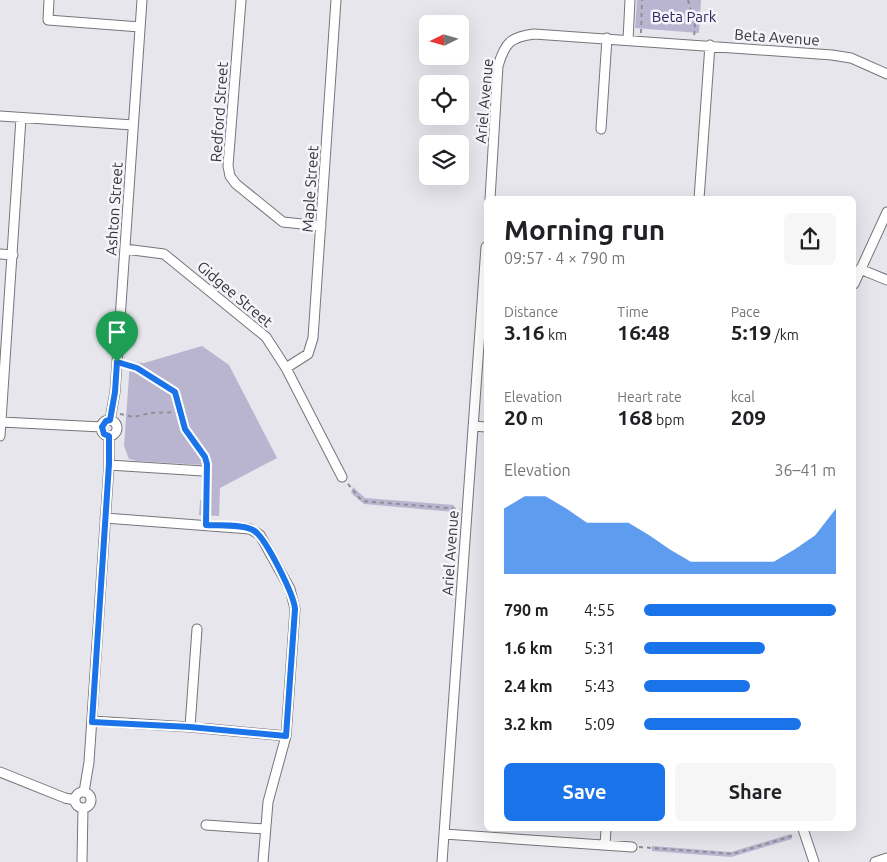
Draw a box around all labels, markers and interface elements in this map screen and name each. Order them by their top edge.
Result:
park label: Beta Park [652,8,717,25]
north arrow [419,15,469,65]
map controls [419,15,469,185]
street label: Beta Avenue [734,26,820,48]
street label: Ariel Avenue [472,58,496,144]
street label: Redford Street [207,61,231,163]
button: locate [419,75,469,125]
button: layers [419,135,469,185]
street label: Maple Street [298,145,322,233]
street label: Ashton Street [102,162,126,256]
button: share [784,213,836,265]
text: Morning run [504,214,665,245]
text: 09:57 · 4 × 790 m [504,249,625,267]
street label: Gidgee Street [194,258,276,330]
text: Distance [504,304,558,320]
text: Time [617,304,649,320]
text: Pace [731,304,760,320]
pin [96,311,138,362]
icon: arrive [103,318,131,346]
text: 3.16 [504,320,545,344]
text: 16:48 [617,320,670,344]
text: 5:19 [731,320,771,344]
text: km [545,327,567,343]
text: /km [771,327,799,343]
text: Elevation [504,389,562,405]
text: Heart rate [617,389,682,405]
text: kcal [731,389,755,405]
text: 20 [504,405,528,429]
text: 168 [617,405,653,429]
text: 209 [731,405,766,429]
text: m [528,412,543,428]
text: bpm [653,412,685,428]
text: Elevation [504,461,571,479]
text: 36–41 m [774,461,836,479]
street label: Ariel Avenue [439,510,461,596]
text: 790 m [504,601,549,619]
text: 4:55 [584,601,615,619]
text: 1.6 km [504,639,553,657]
text: 5:31 [584,639,615,657]
text: 2.4 km [504,677,553,695]
text: 5:43 [584,677,615,695]
text: 3.2 km [504,715,553,733]
text: 5:09 [584,715,615,733]
button: Save [504,763,665,821]
button: Share [675,763,836,821]

